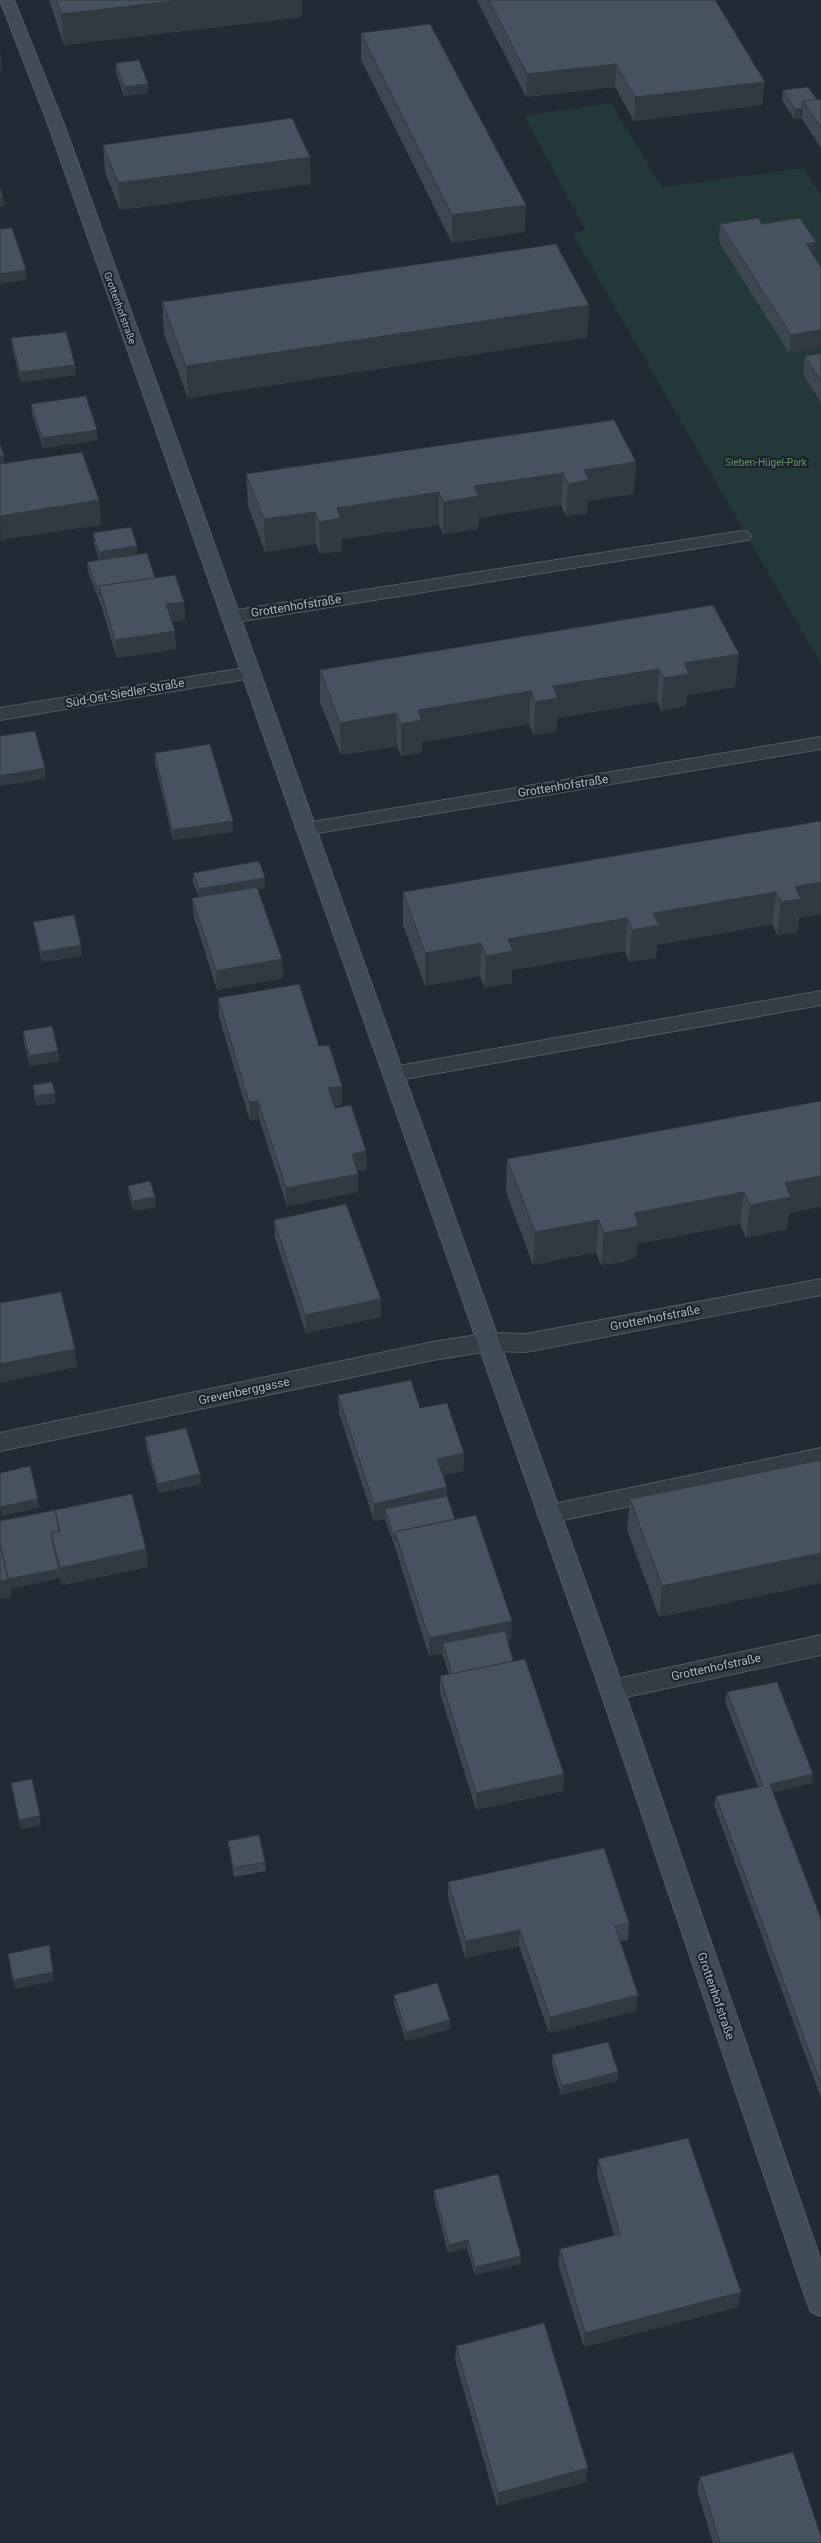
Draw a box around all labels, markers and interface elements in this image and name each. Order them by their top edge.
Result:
street label: Grottenhofstraße [102,270,138,346]
park label: Sieben-Hügel-Park [725,457,808,468]
street label: Grottenhofstraße [250,592,342,620]
street label: Süd-Ost-Siedler-Straße [65,676,185,710]
street label: Grottenhofstraße [517,772,609,800]
street label: Grottenhofstraße [609,1302,701,1334]
street label: Grevenberggasse [197,1374,291,1408]
street label: Grottenhofstraße [670,1651,762,1683]
street label: Grottenhofstraße [694,1951,738,2041]

